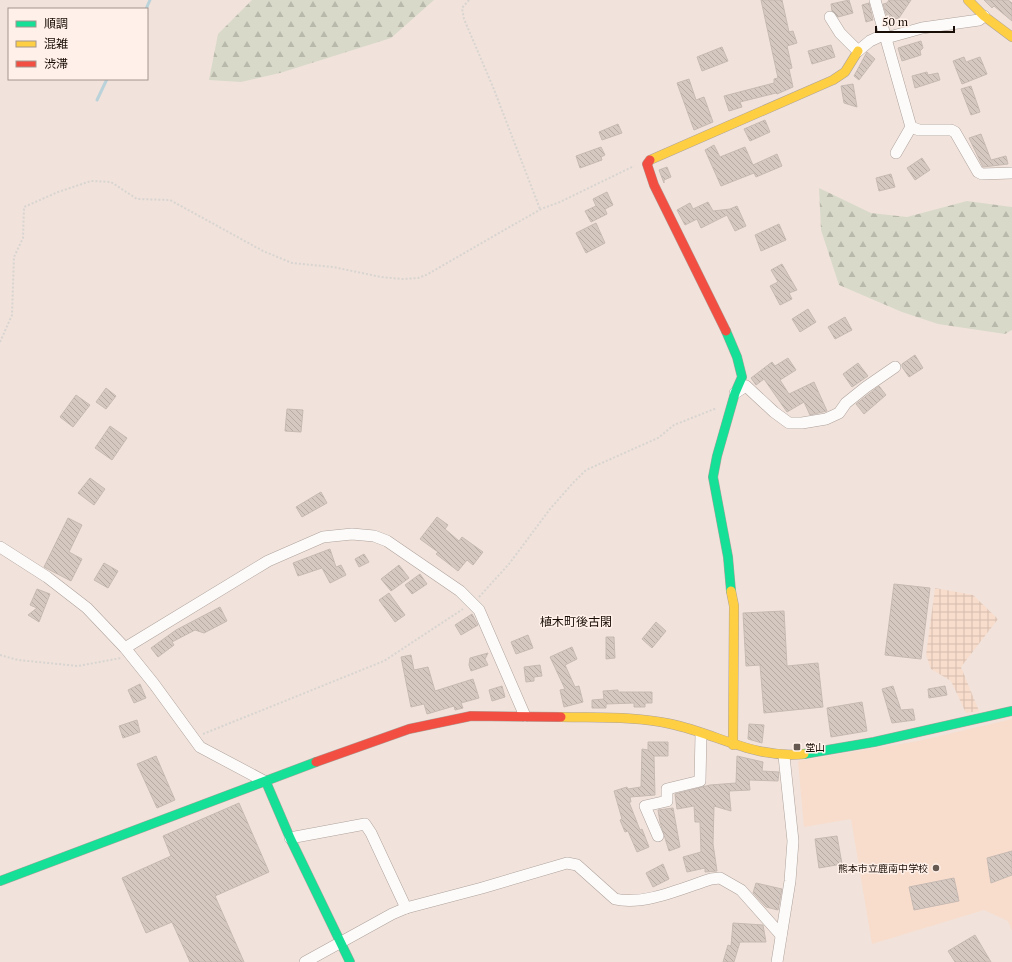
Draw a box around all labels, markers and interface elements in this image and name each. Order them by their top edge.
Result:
legend [8,8,148,80]
scale bar [876,8,954,34]
text: 50 m [882,14,909,29]
text: 順調 [44,16,68,31]
text: 混雑 [44,36,68,51]
text: 渋滞 [44,56,68,71]
district label: 植木町後古閑 [540,614,612,629]
place label: 堂山 [805,741,825,754]
marker: 堂山 [792,742,802,752]
place label: 熊本市立鹿南中学校 [838,862,928,875]
marker: 熊本市立鹿南中学校 [931,863,941,873]

